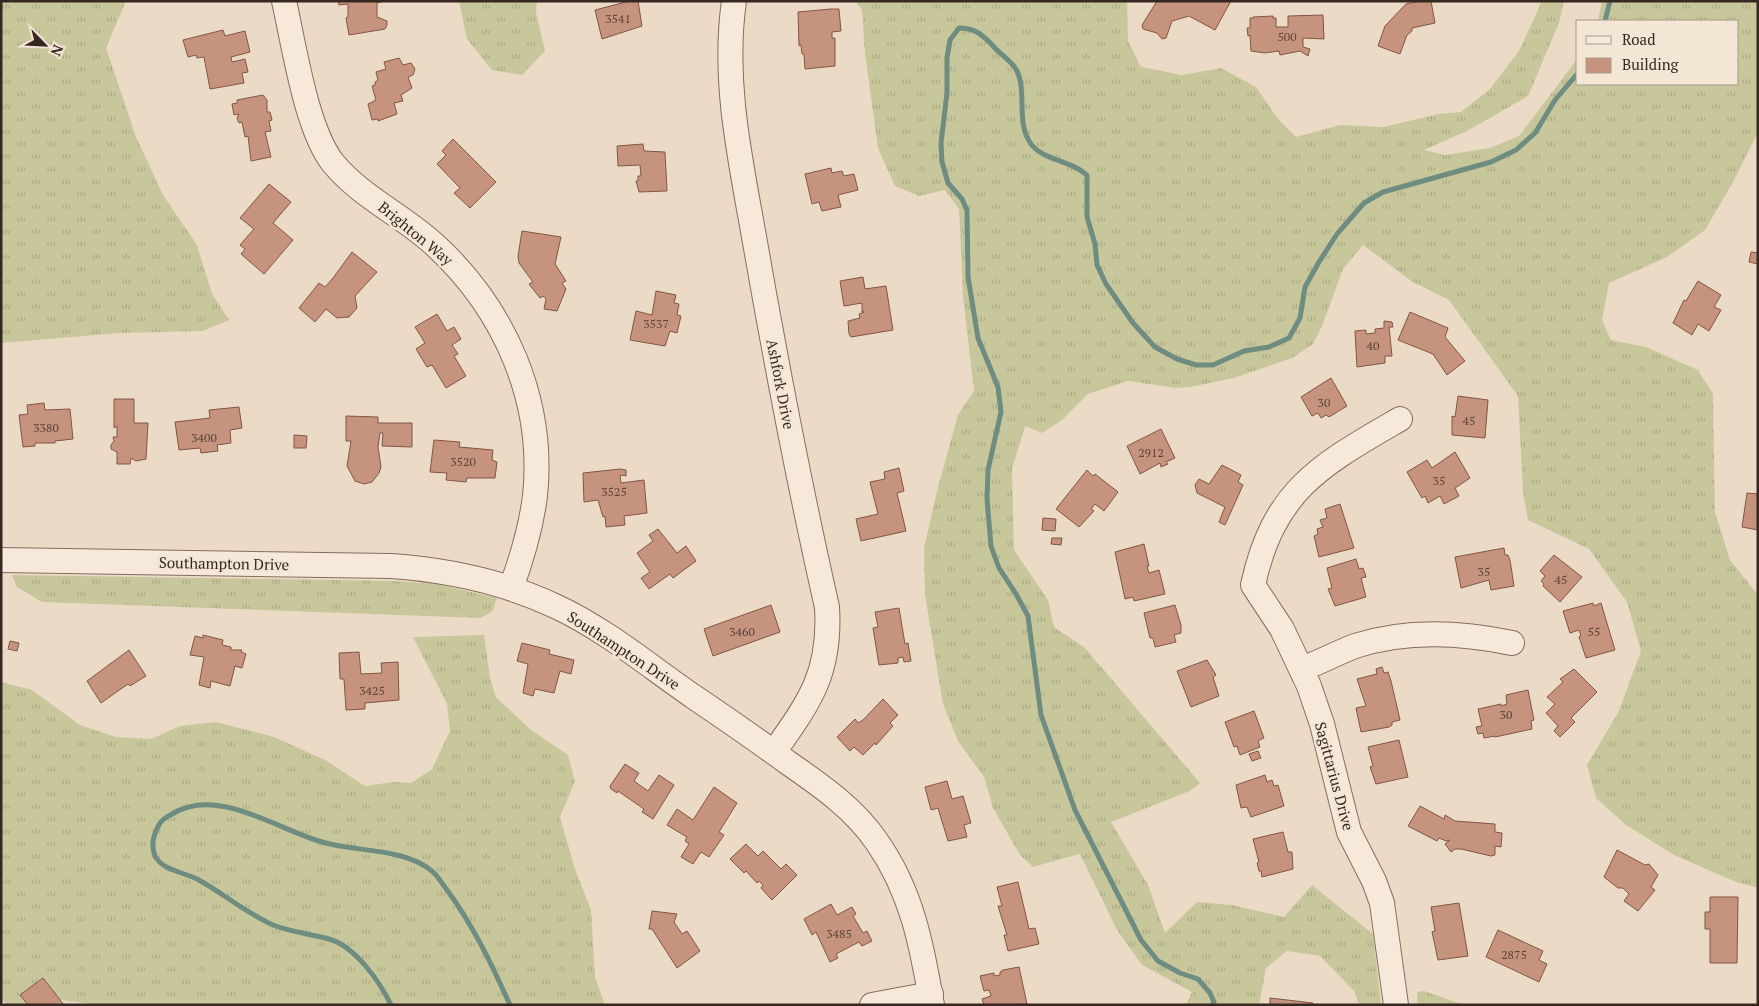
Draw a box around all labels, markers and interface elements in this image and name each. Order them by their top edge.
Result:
house number: 3541 [605,11,631,26]
north arrow [20,20,70,70]
legend [1576,20,1739,85]
house number: 500 [1277,29,1297,44]
text: Road [1622,29,1655,49]
text: N [46,42,68,60]
text: Building [1622,54,1680,74]
street label: Brighton Way [374,197,458,270]
house number: 3537 [643,316,669,331]
street label: Ashfork Drive [762,337,800,431]
house number: 40 [1367,338,1379,353]
house number: 30 [1318,395,1330,410]
house number: 45 [1463,413,1475,428]
house number: 3380 [33,420,59,435]
house number: 3400 [191,430,217,445]
house number: 2912 [1138,445,1164,460]
house number: 3520 [450,454,476,469]
house number: 35 [1433,473,1445,488]
house number: 3525 [601,484,627,499]
street label: Southampton Drive [159,552,289,574]
house number: 35 [1478,564,1490,579]
house number: 45 [1555,572,1567,587]
street label: Southampton Drive [564,606,684,694]
house number: 3460 [729,624,755,639]
house number: 55 [1588,624,1600,639]
house number: 3425 [359,683,385,698]
house number: 30 [1500,707,1512,722]
street label: Sagittarius Drive [1311,720,1359,832]
house number: 3485 [826,926,852,941]
house number: 2875 [1501,947,1527,962]

